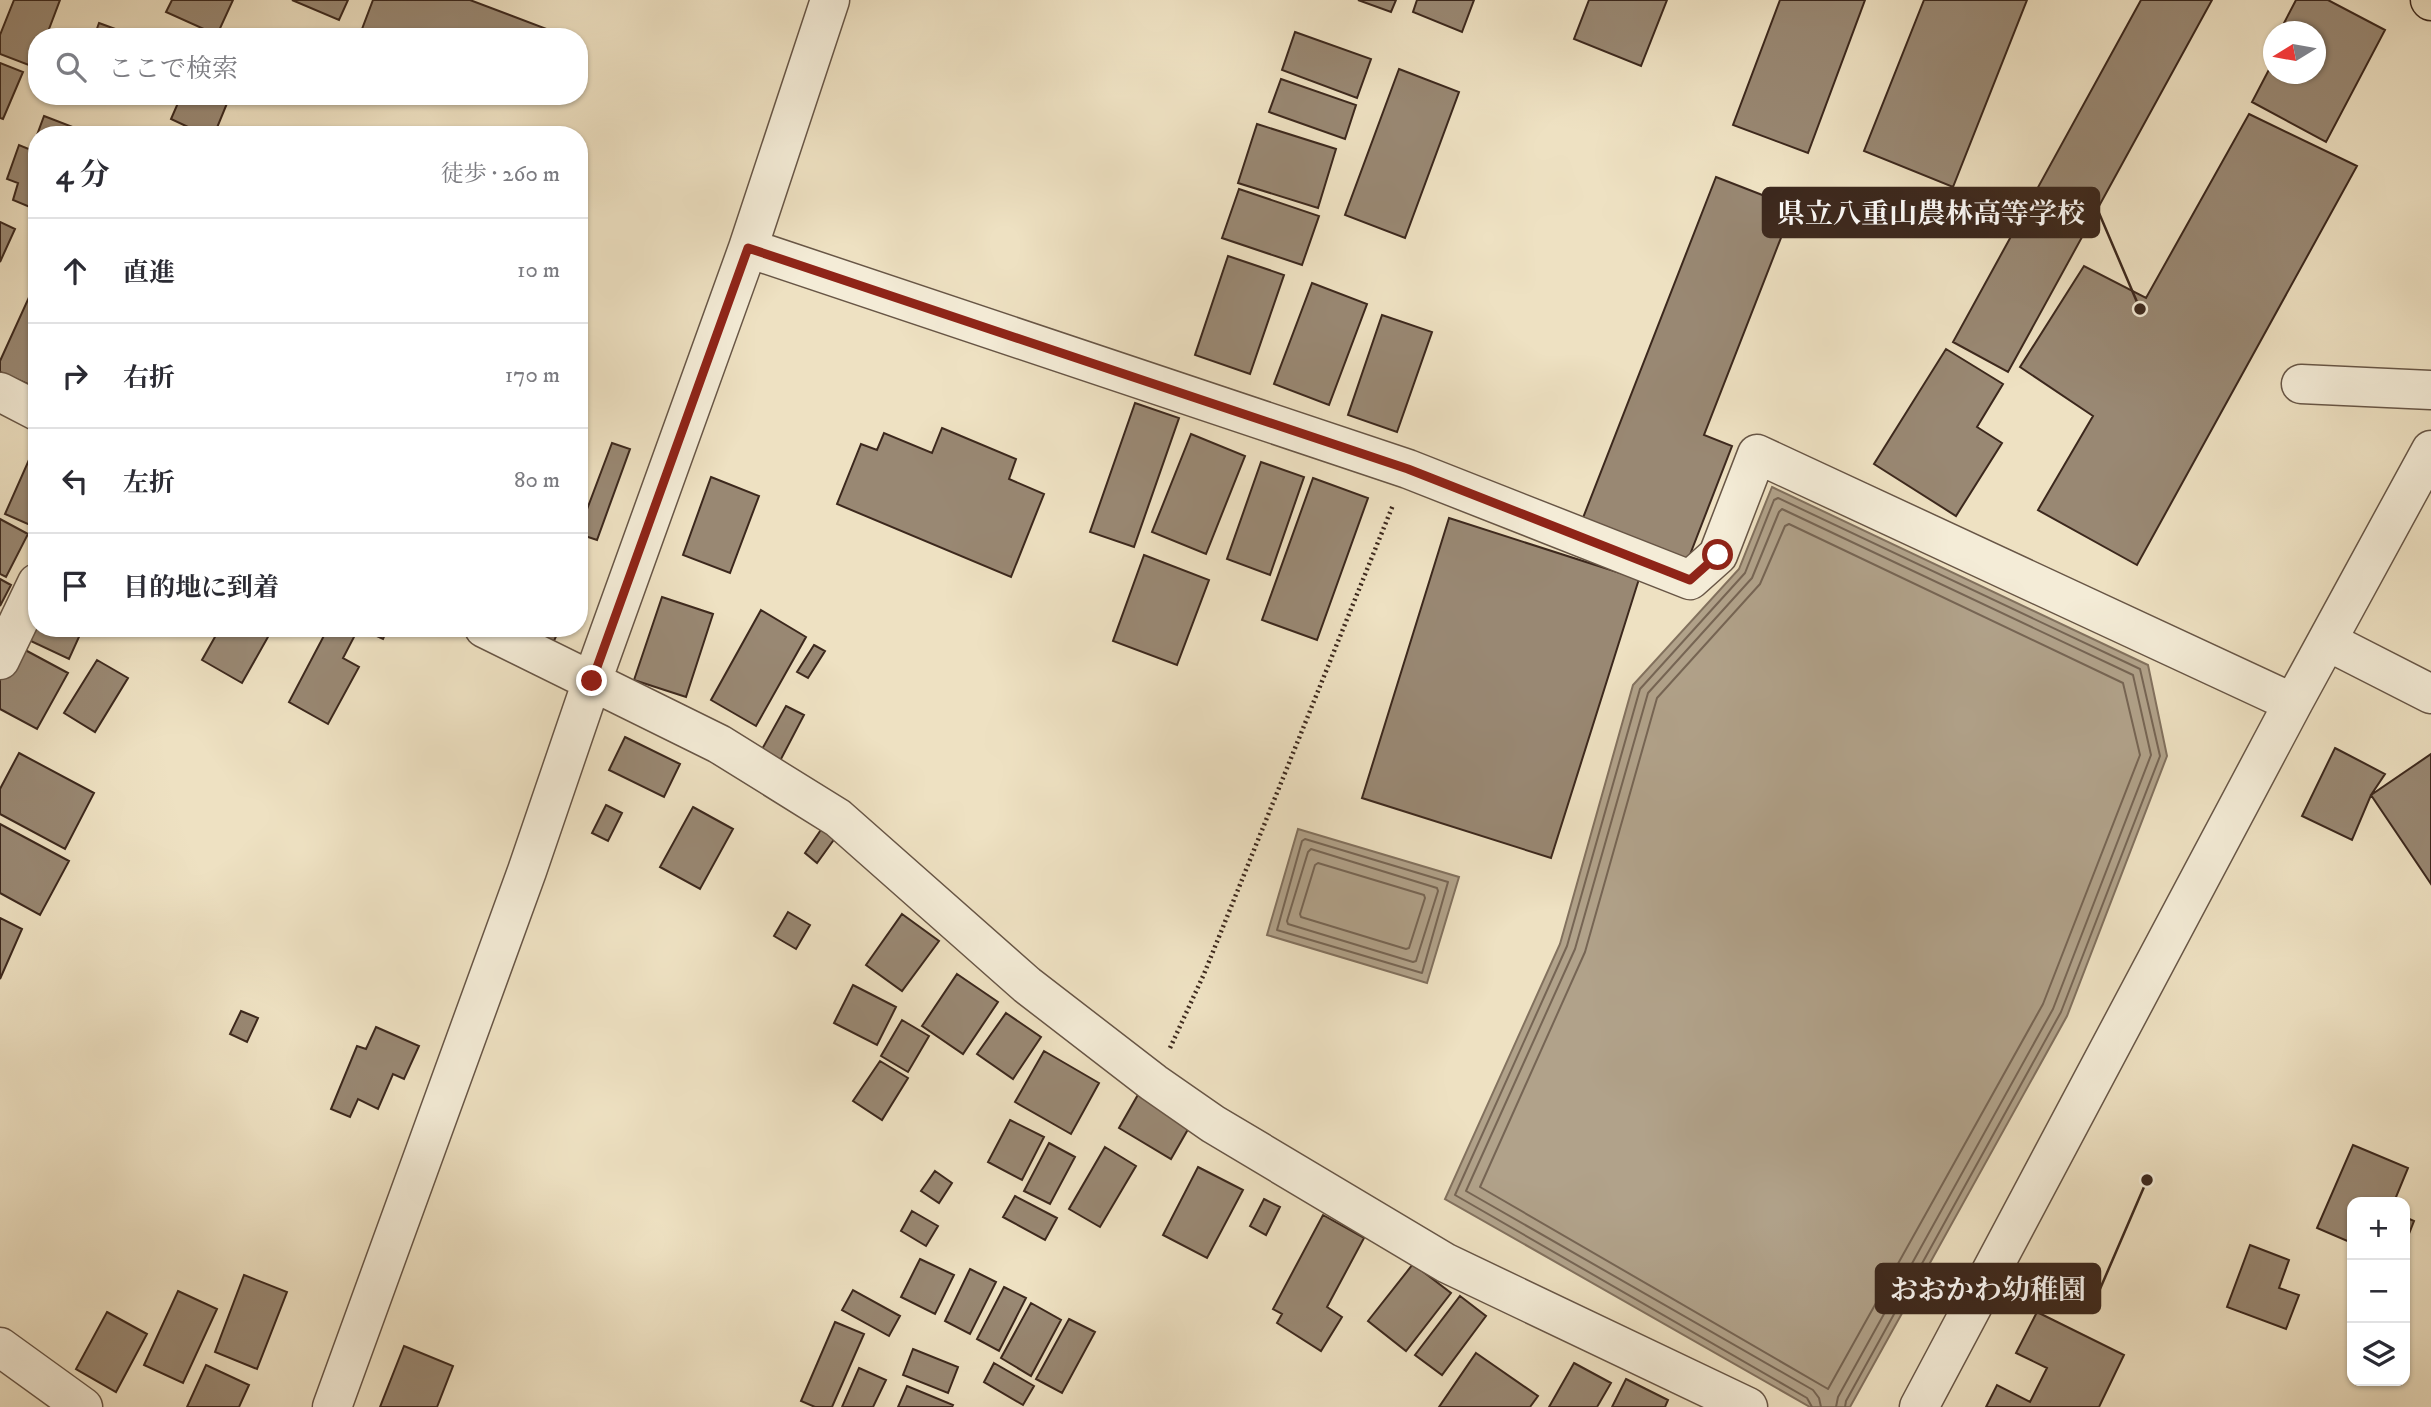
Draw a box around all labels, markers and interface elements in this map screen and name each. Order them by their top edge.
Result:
north arrow [2263,21,2326,84]
search box [28,28,588,105]
icon: search [52,48,90,86]
text: ここで検索 [108,53,238,86]
text: 4 分 [56,157,110,194]
text: 徒歩 · 260 m [441,160,560,189]
callout: 県立八重山農林高等学校 [1763,188,2099,237]
text: 県立八重山農林高等学校 [1777,197,2085,232]
icon: ahead [56,252,94,290]
text: 10 m [517,256,560,285]
text: 直進 [123,257,175,290]
icon: right [56,357,94,395]
text: 170 m [505,361,560,390]
text: 右折 [123,362,175,395]
icon: left [56,462,94,500]
text: 80 m [514,466,560,495]
text: 左折 [123,467,175,500]
route start [1702,539,1733,570]
icon: arrive [56,567,94,605]
text: 目的地に到着 [123,572,279,605]
route end [576,665,607,696]
map controls [2347,1197,2410,1386]
button: + [2347,1197,2410,1260]
button: − [2347,1260,2410,1323]
callout: おおかわ幼稚園 [1876,1264,2100,1313]
text: おおかわ幼稚園 [1890,1273,2086,1308]
button: layers [2347,1323,2410,1386]

